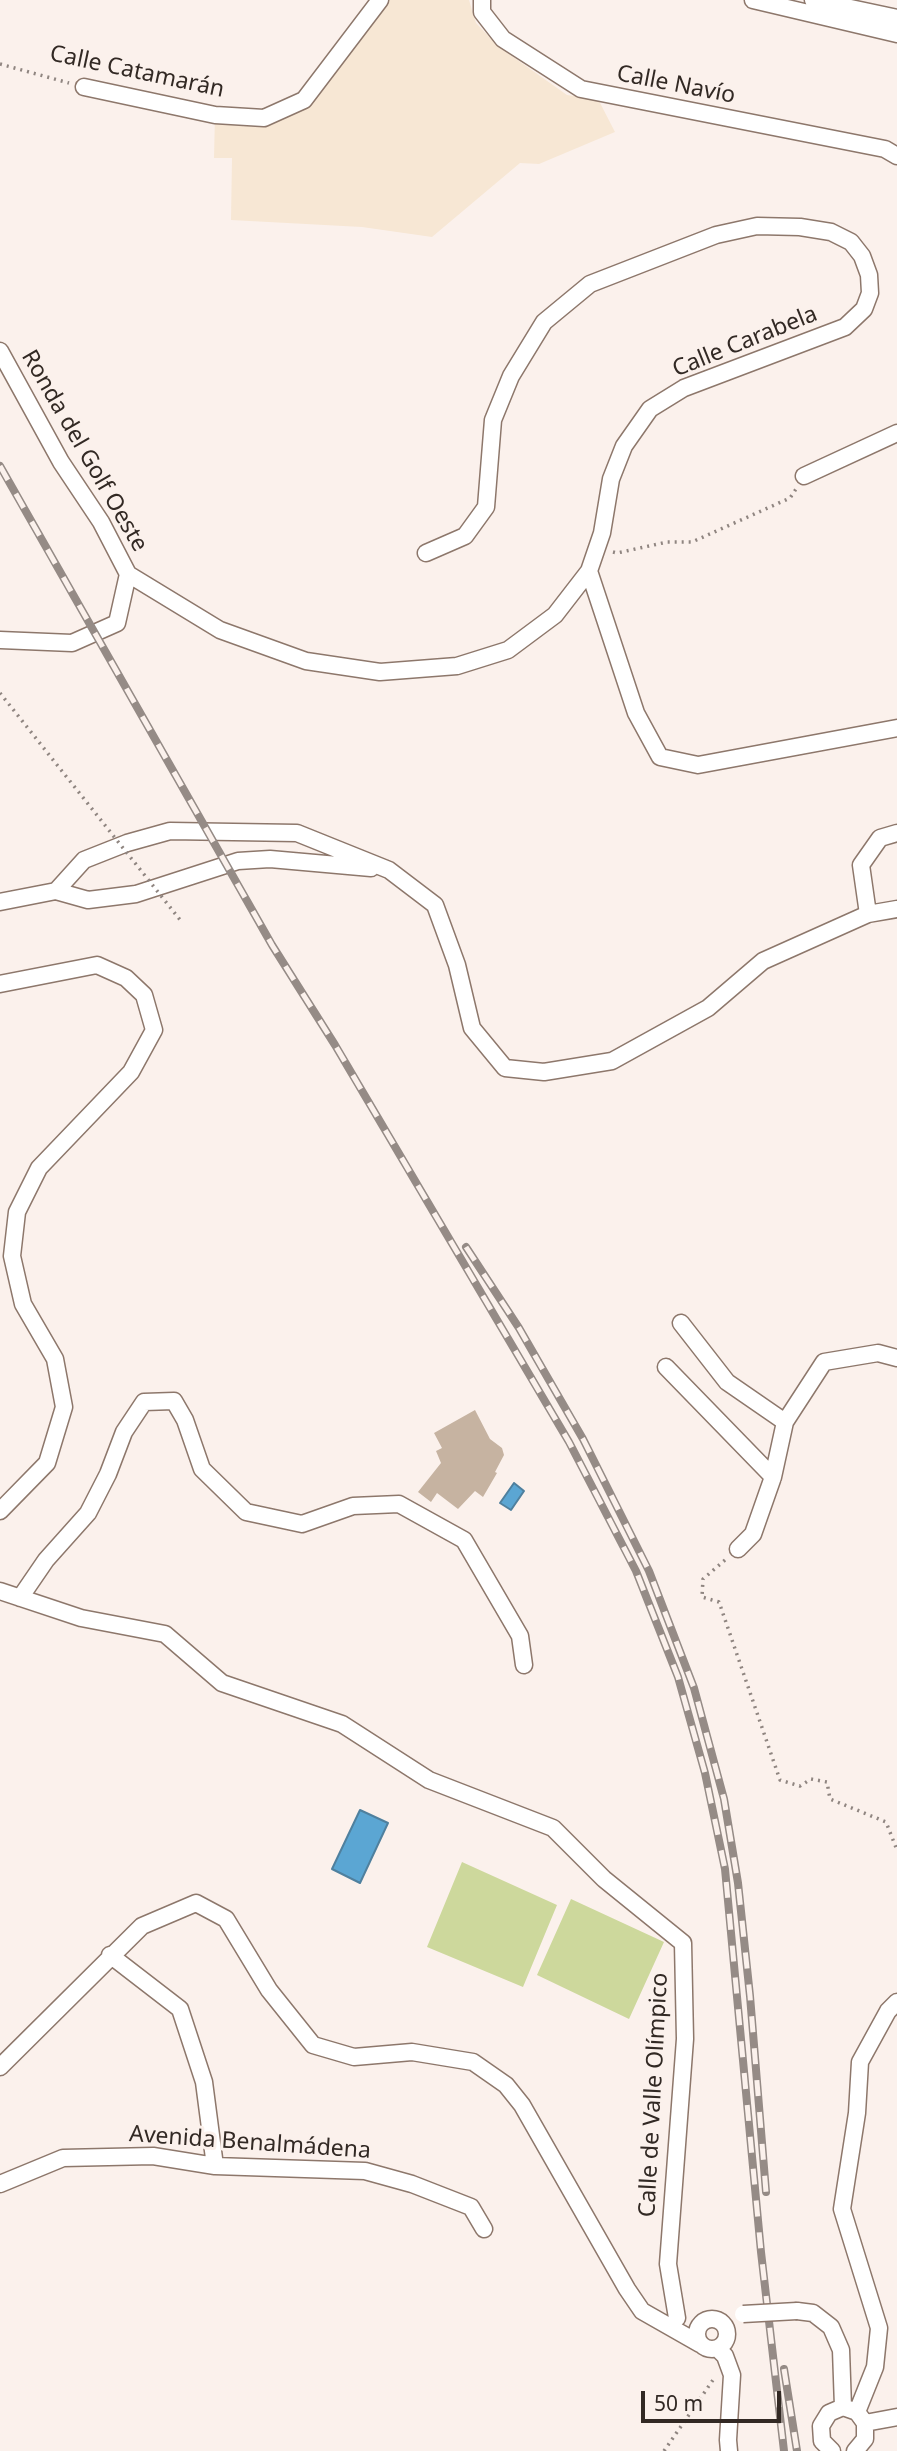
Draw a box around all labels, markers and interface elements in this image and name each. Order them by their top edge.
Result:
street label: Calle Catamarán [47,40,227,104]
street label: Calle Navío [614,60,738,110]
street label: Calle Carabela [669,300,821,384]
street label: Ronda del Golf Oeste [15,345,153,557]
street label: Calle de Valle Olímpico [634,1972,674,2218]
street label: Avenida Benalmádena [128,2121,372,2165]
scale bar [645,2378,785,2422]
text: 50 m [654,2389,703,2417]

